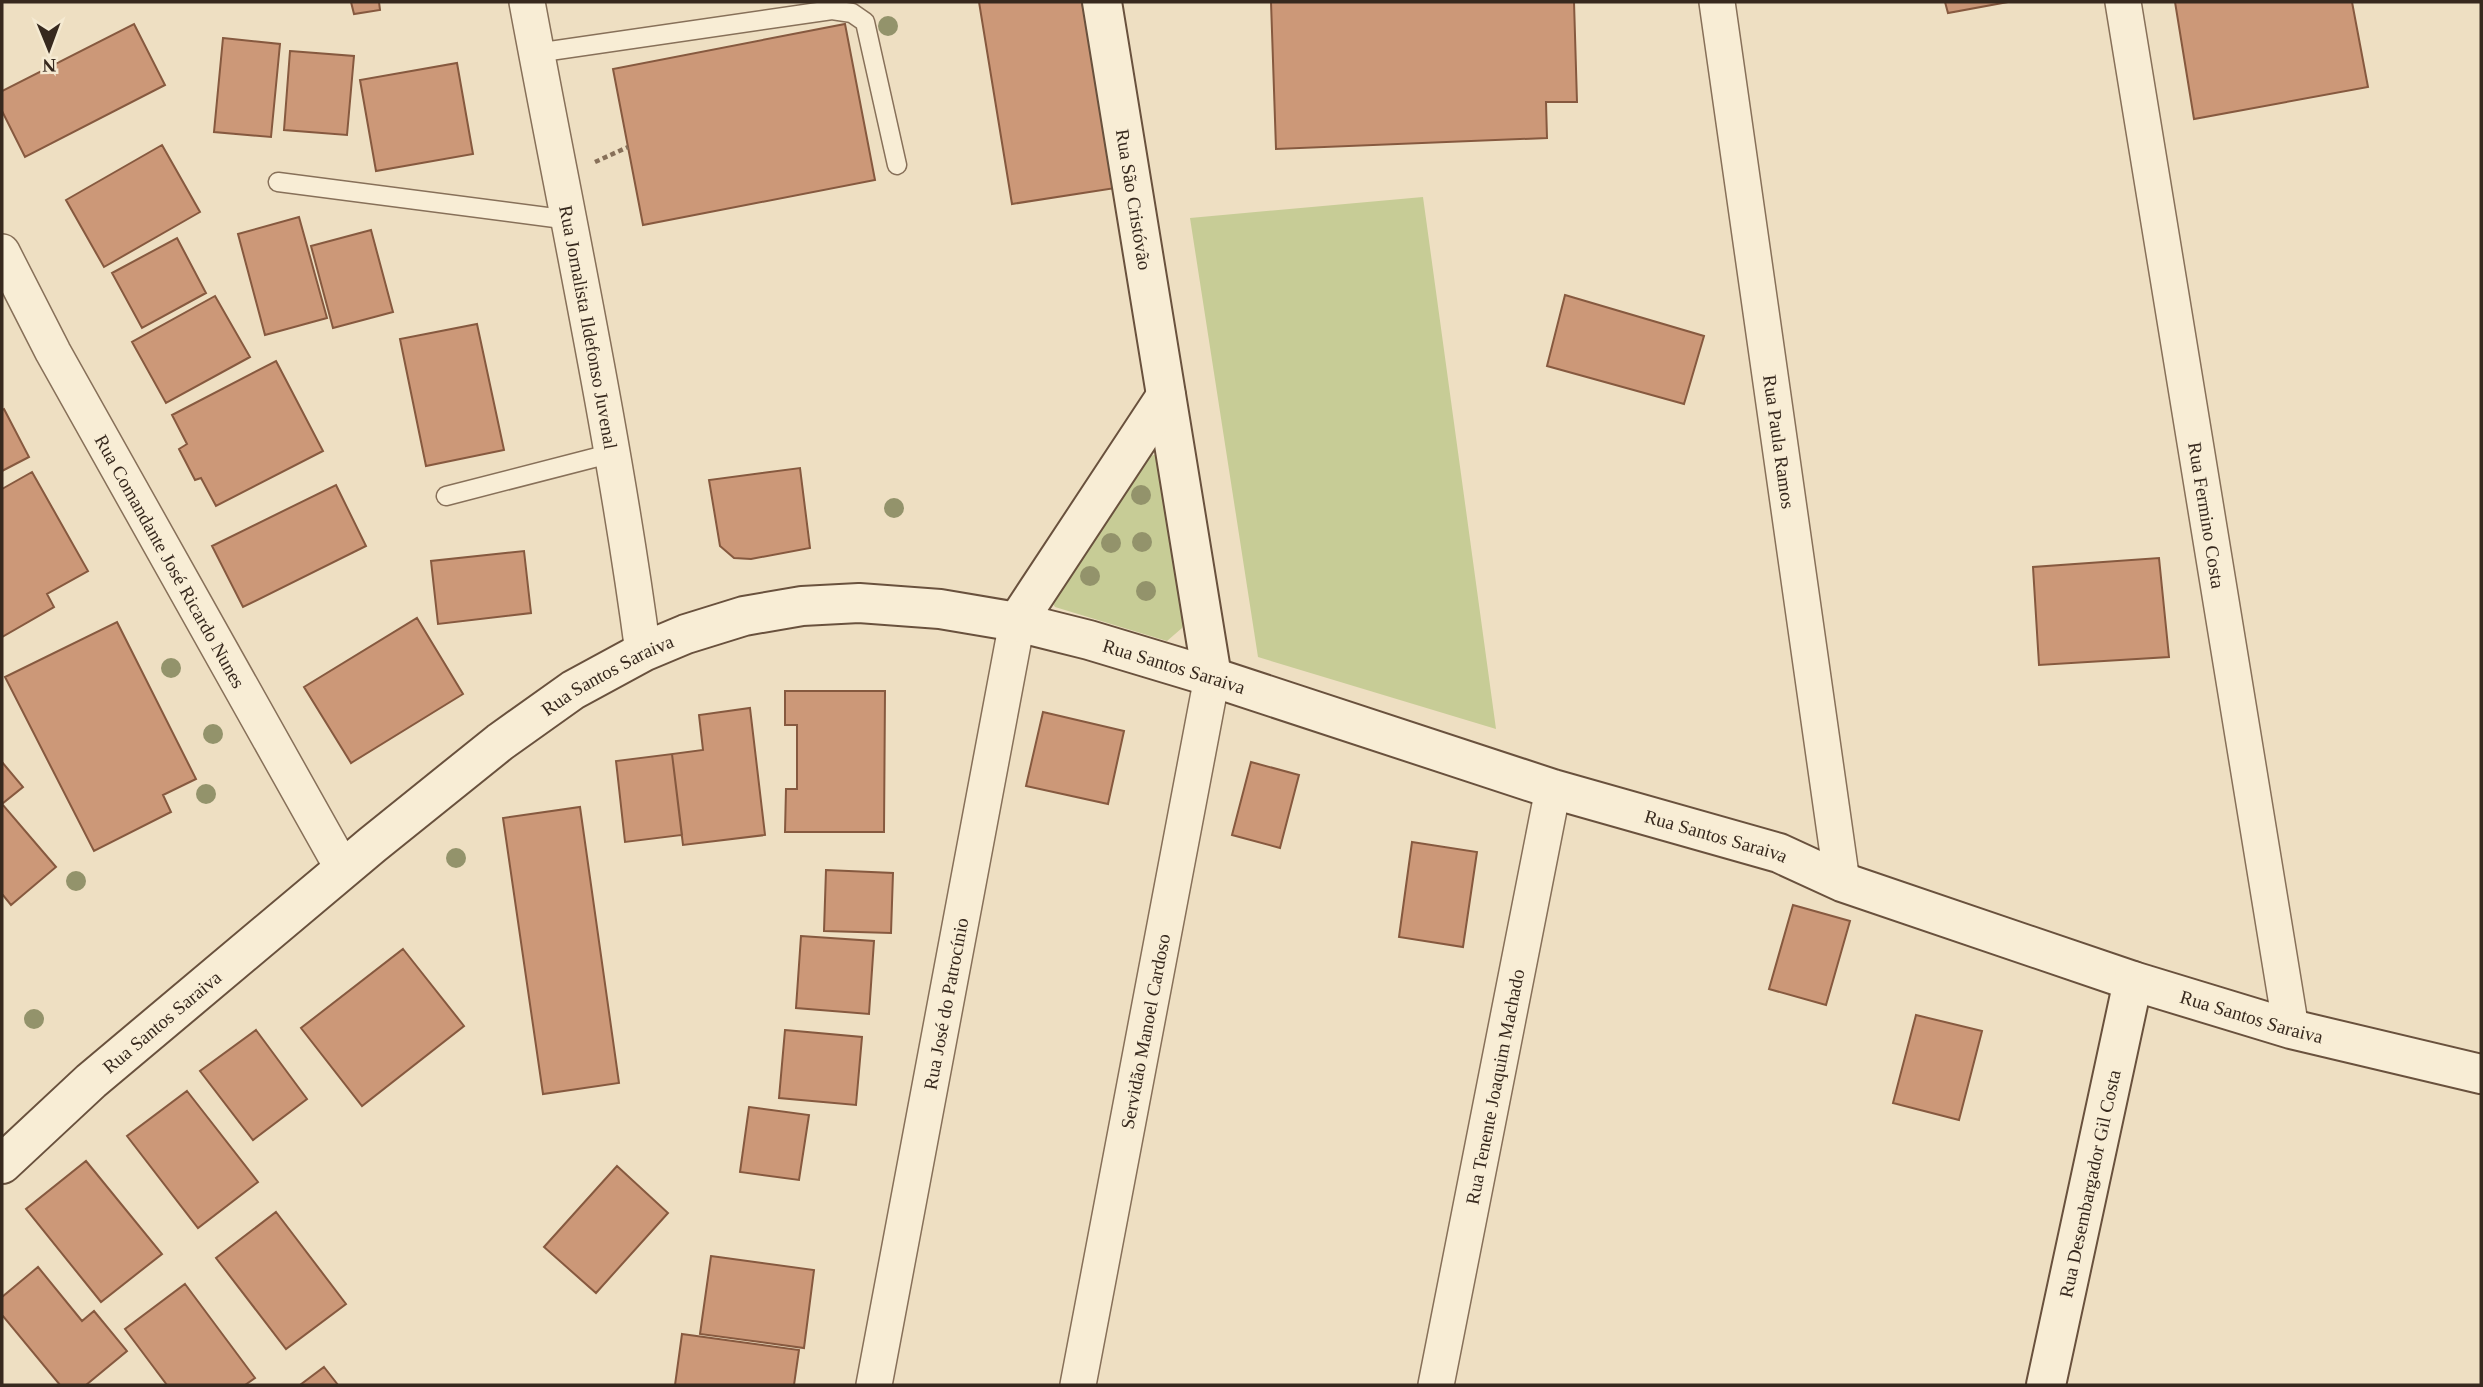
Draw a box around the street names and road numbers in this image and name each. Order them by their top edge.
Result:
street label: Rua São Cristóvão [1112,127,1156,272]
street label: Rua Jornalista Ildefonso Juvenal [555,204,621,451]
street label: Rua Paula Ramos [1759,373,1799,510]
street label: Rua Comandante José Ricardo Nunes [90,431,249,692]
street label: Rua Fermino Costa [2184,441,2229,590]
street label: Rua Santos Saraiva [537,630,677,720]
street label: Rua Santos Saraiva [1100,635,1248,698]
street label: Rua Santos Saraiva [1642,805,1792,867]
street label: Rua José do Patrocínio [920,916,972,1092]
street label: Servidão Manoel Cardoso [1117,932,1174,1131]
street label: Rua Santos Saraiva [99,966,226,1078]
street label: Rua Tenente Joaquim Machado [1462,967,1528,1206]
street label: Rua Santos Saraiva [2178,986,2326,1047]
street label: Rua Desembargador Gil Costa [2055,1067,2125,1300]

